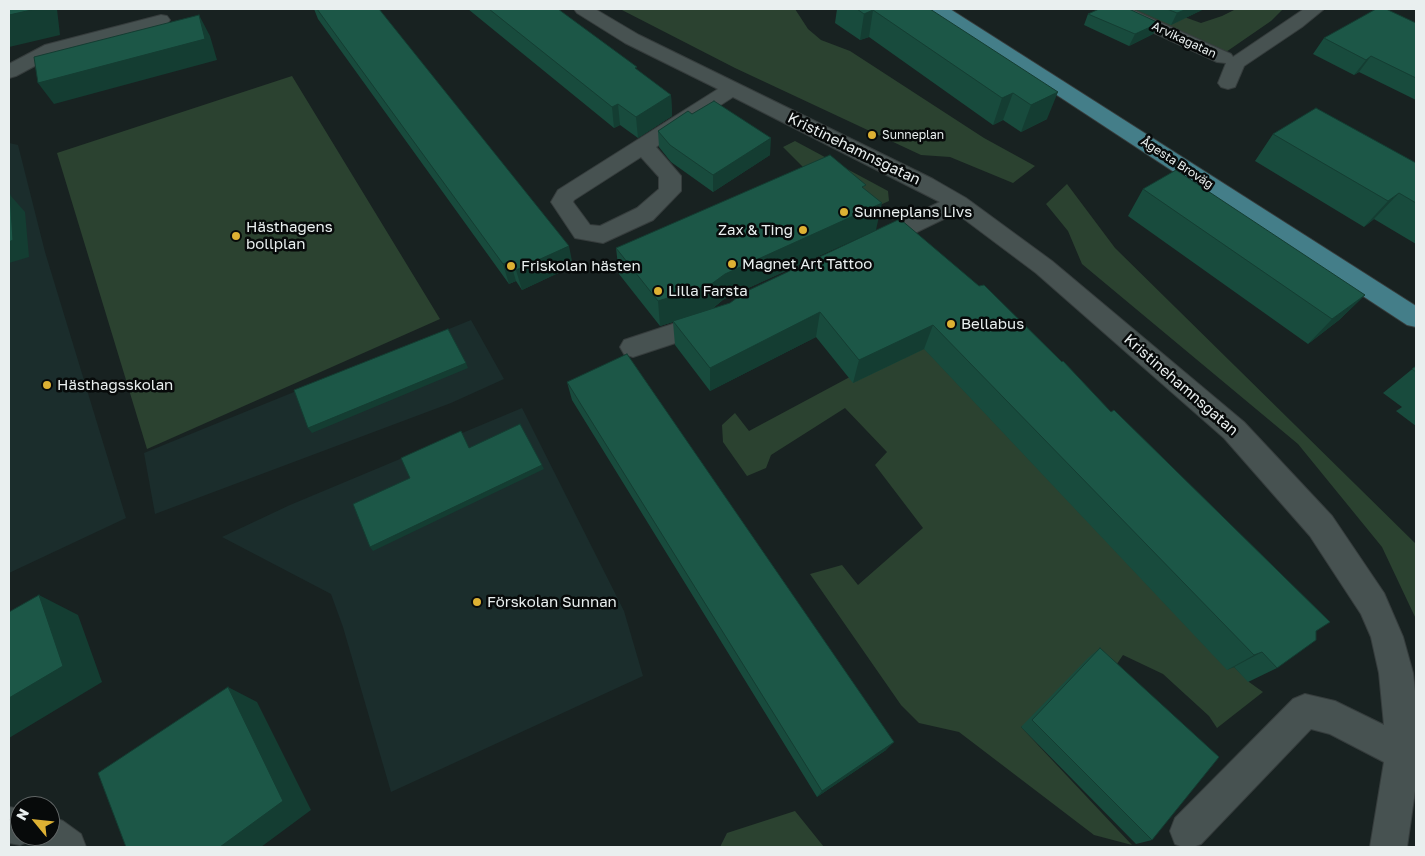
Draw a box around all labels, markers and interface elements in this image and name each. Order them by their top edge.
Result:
street label: Arvikagatan [1149,19,1219,61]
street label: Kristinehamnsgatan [785,109,923,189]
place label: Sunneplan [882,128,944,142]
marker: Sunneplan [866,129,878,141]
street label: Ågesta Broväg [1138,134,1216,192]
place label: Sunneplans Livs [854,203,972,221]
marker: Sunneplans Livs [838,206,850,218]
place label: Hästhagens bollplan [246,218,333,253]
place label: Zax & Ting [718,221,793,239]
marker: Zax & Ting [797,224,809,236]
marker: Hästhagens bollplan [230,230,242,242]
place label: Magnet Art Tattoo [742,255,872,273]
place label: Friskolan hästen [521,257,641,275]
marker: Magnet Art Tattoo [726,258,738,270]
marker: Friskolan hästen [505,260,517,272]
place label: Lilla Farsta [668,282,748,300]
marker: Lilla Farsta [652,285,664,297]
place label: Bellabus [961,315,1024,333]
marker: Bellabus [945,318,957,330]
street label: Kristinehamnsgatan [1120,330,1242,440]
place label: Hästhagsskolan [57,376,173,394]
marker: Hästhagsskolan [41,379,53,391]
place label: Förskolan Sunnan [487,593,617,611]
marker: Förskolan Sunnan [471,596,483,608]
north arrow [10,796,60,846]
text: N [12,806,32,823]

